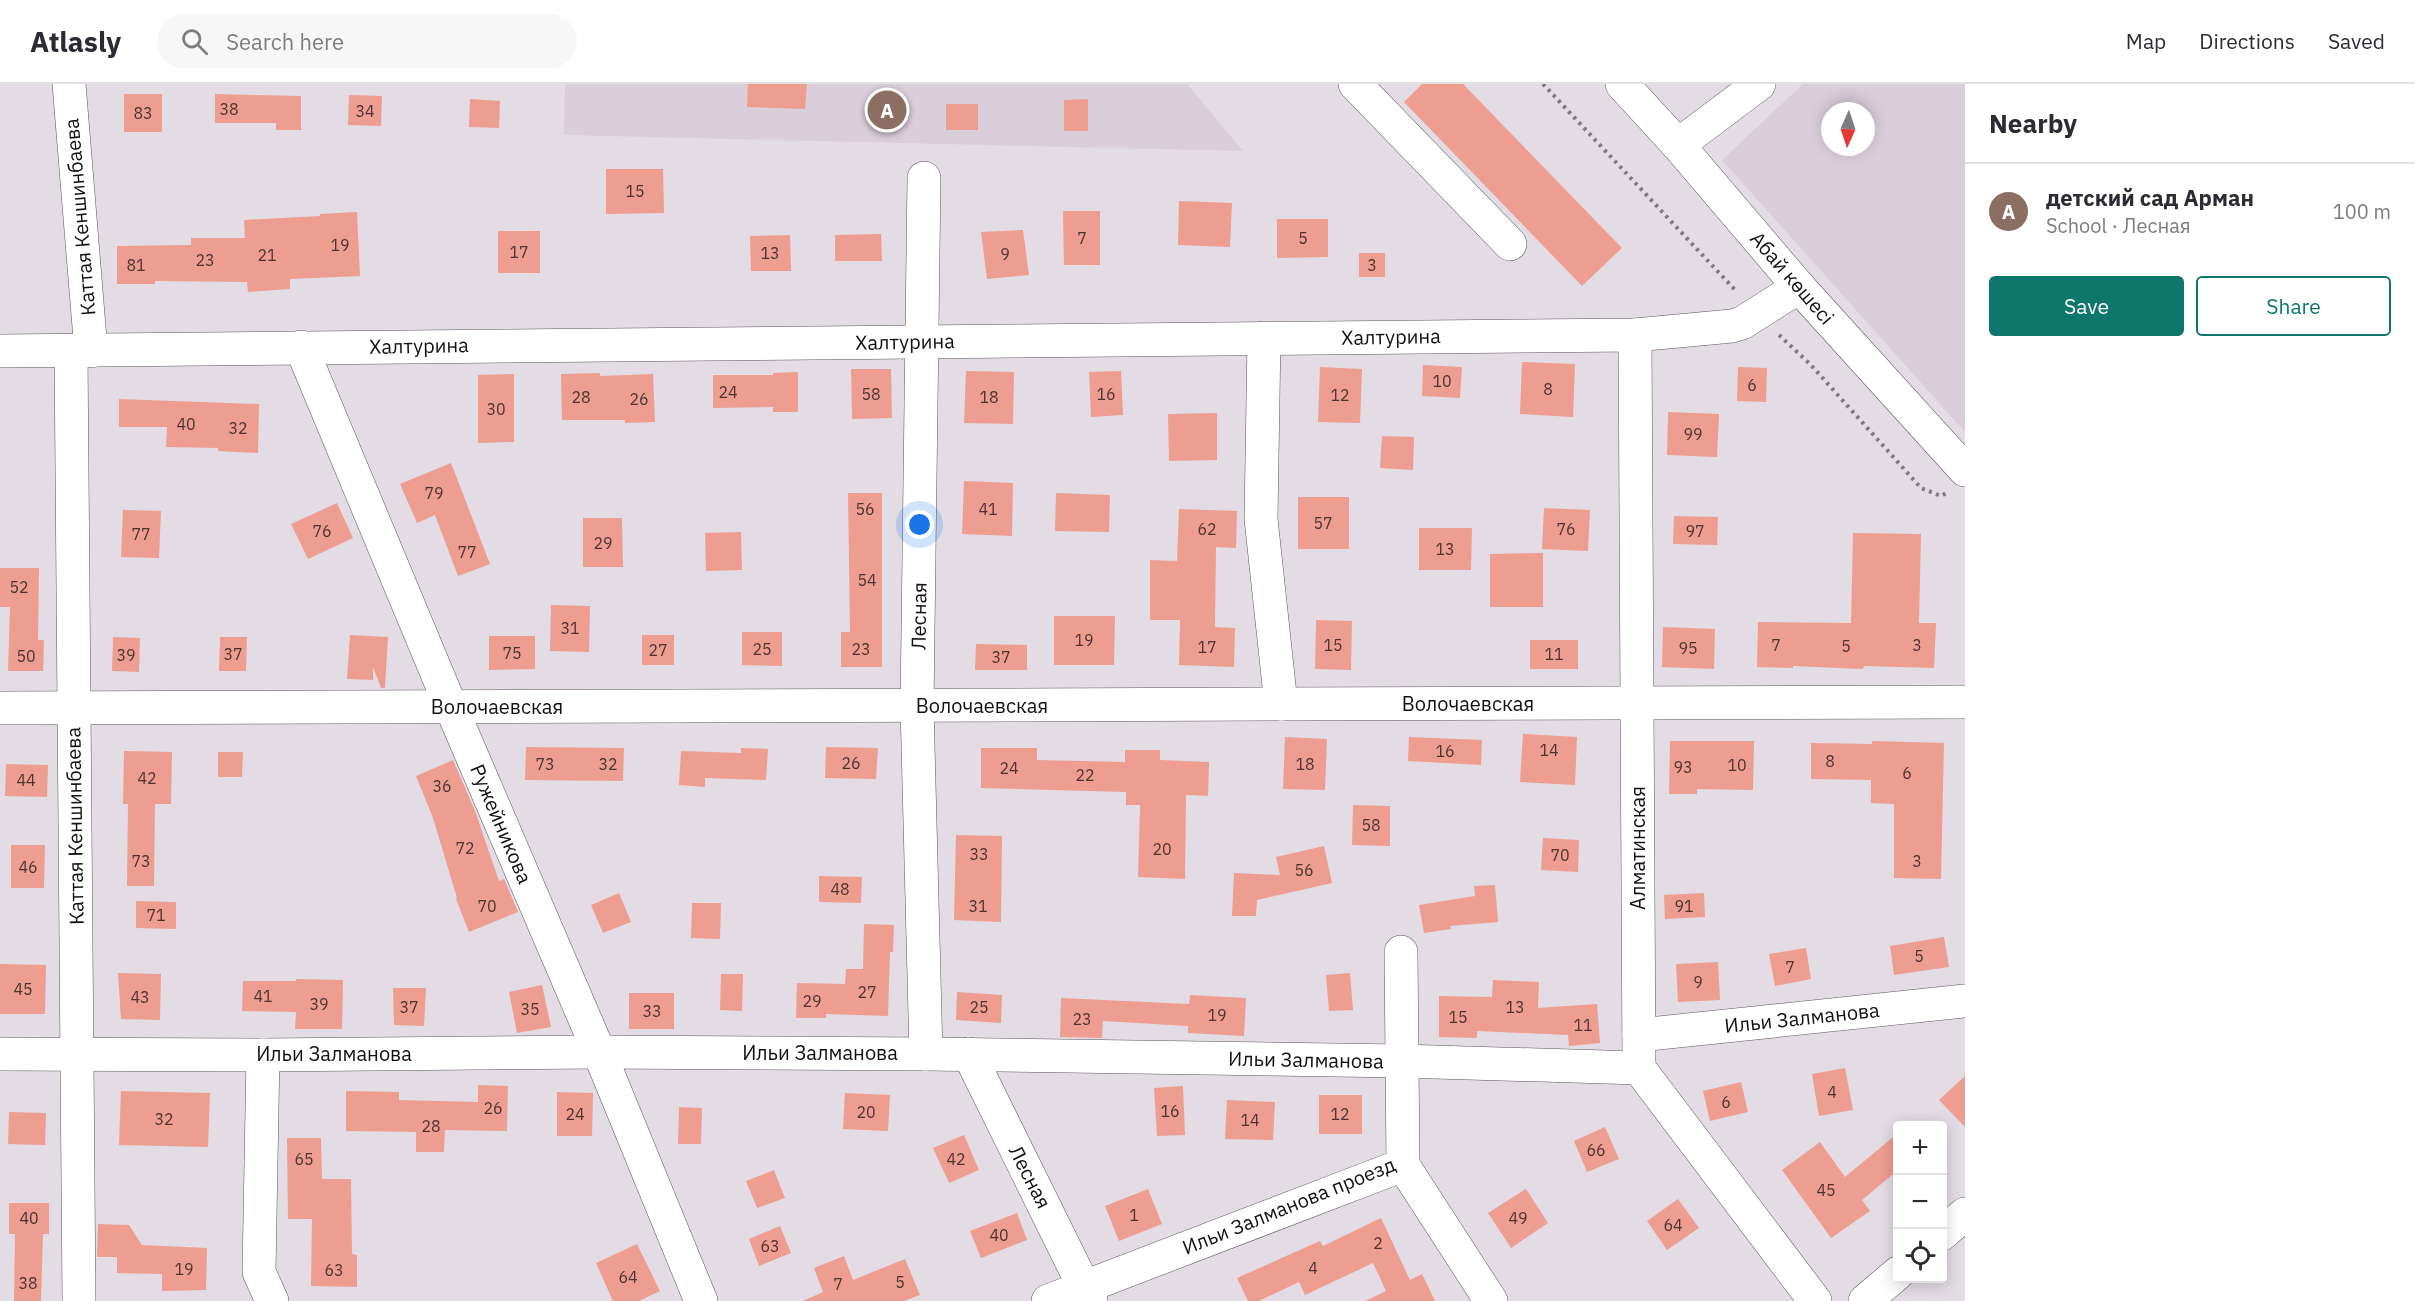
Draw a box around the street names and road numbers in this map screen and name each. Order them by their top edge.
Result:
street label: Каттая Кеншинбаева [57,117,102,317]
street label: Абай көшесі [1744,225,1840,330]
street label: Халтурина [1341,322,1441,351]
street label: Халтурина [855,327,955,356]
street label: Халтурина [369,331,469,360]
street label: Лесная [904,582,933,650]
street label: Волочаевская [1402,690,1534,717]
street label: Волочаевская [916,692,1048,719]
street label: Волочаевская [431,693,563,720]
street label: Каттая Кеншинбаева [59,726,90,925]
street label: Ружейникова [464,760,539,888]
street label: Алматинская [1624,786,1651,910]
street label: Ильи Залманова [1723,996,1881,1039]
street label: Ильи Залманова [742,1039,898,1066]
street label: Ильи Залманова [256,1040,412,1067]
street label: Ильи Залманова [1228,1045,1384,1074]
street label: Лесная [1003,1140,1058,1213]
street label: Ильи Залманова проезд [1178,1150,1399,1261]

